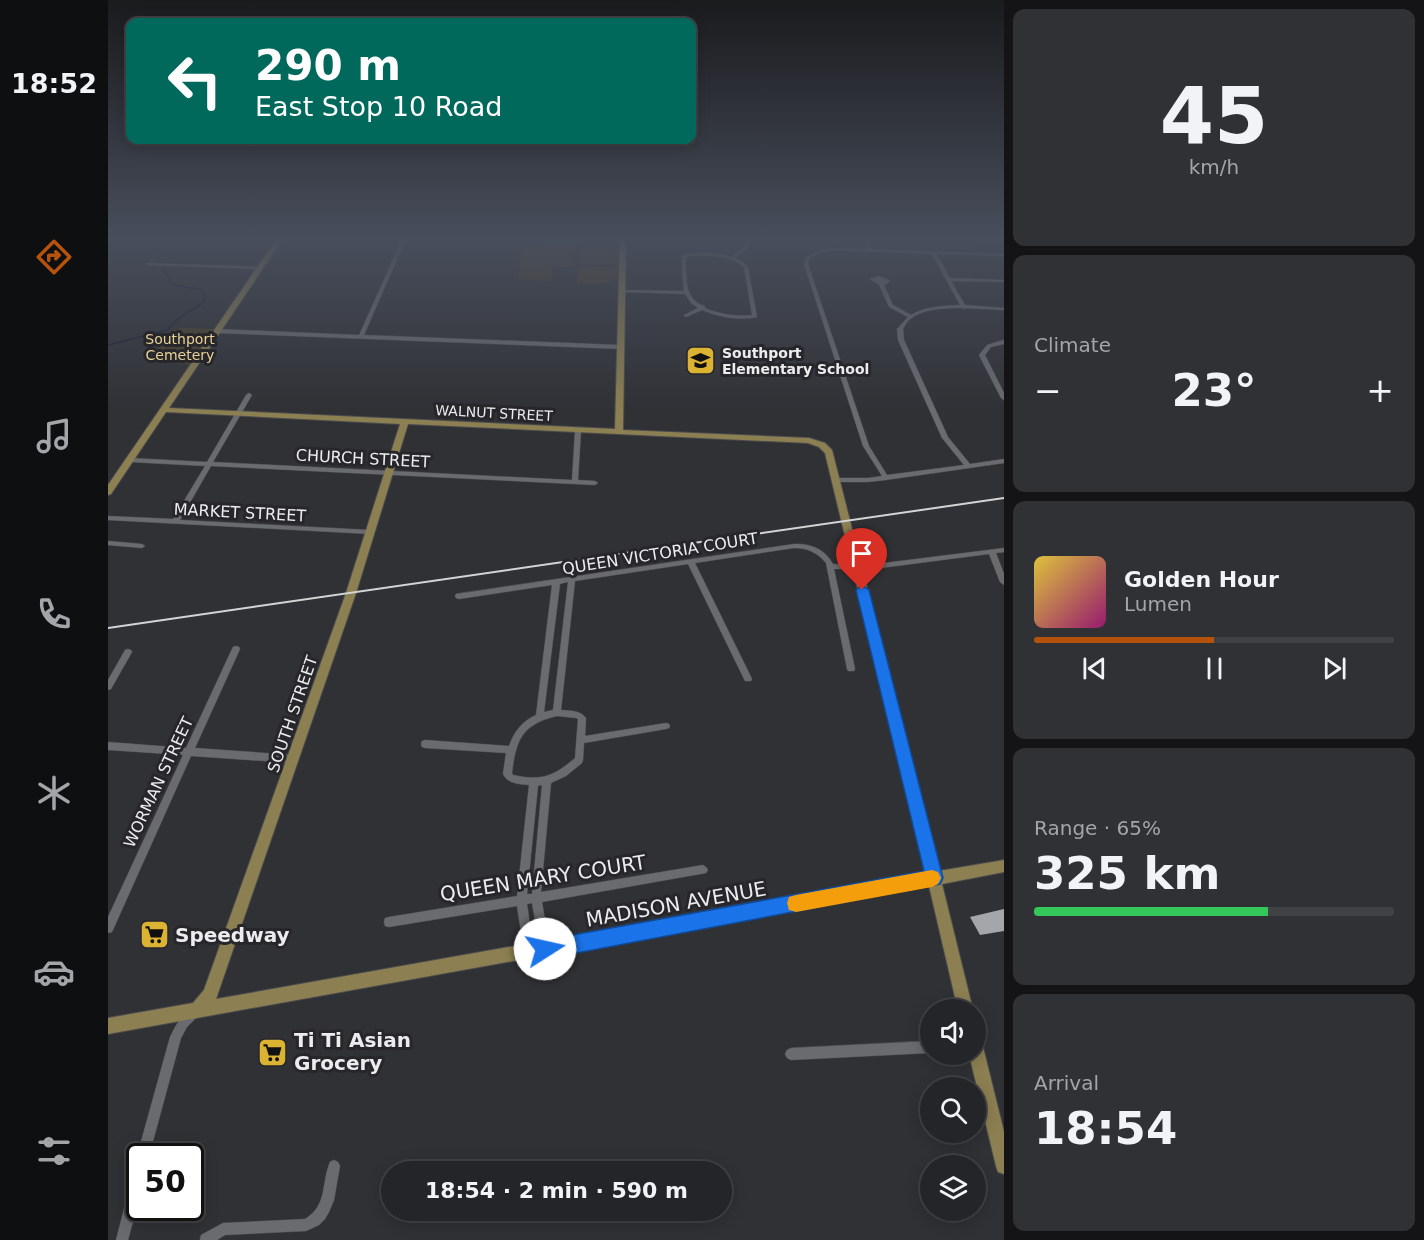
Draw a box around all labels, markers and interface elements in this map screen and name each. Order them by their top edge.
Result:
text: 290 m [255,41,401,90]
icon: left [156,42,234,120]
text: 18:52 [11,68,97,99]
text: 45 [1160,71,1268,161]
text: East Stop 10 Road [255,91,503,122]
text: km/h [1189,155,1239,179]
icon: directions [33,236,75,278]
park label: Southport Cemetery [145,331,215,363]
text: Climate [1034,333,1111,357]
school or university icon: Southport Elementary School [685,345,717,377]
place label: Southport Elementary School [722,345,869,377]
text: 23° [1171,364,1257,417]
text: − [1034,371,1062,410]
text: + [1366,371,1394,410]
street label: WALNUT STREET [435,402,554,424]
icon: music [33,415,75,457]
street label: CHURCH STREET [295,445,431,472]
street label: MARKET STREET [173,500,307,525]
pin [836,528,887,590]
street label: QUEEN VICTORIA COURT [561,529,759,578]
icon: arrive [845,537,878,570]
text: Golden Hour [1124,567,1279,592]
text: Lumen [1124,592,1192,616]
icon: phone [33,593,75,635]
icon: previous [1078,652,1111,685]
icon: pause [1198,652,1231,685]
icon: next [1318,652,1351,685]
street label: SOUTH STREET [264,653,321,775]
street label: WORMAN STREET [120,713,197,851]
icon: climate [33,772,75,814]
text: Range · 65% [1034,816,1161,840]
text: 325 km [1034,847,1220,900]
street label: QUEEN MARY COURT [438,850,648,906]
street label: MADISON AVENUE [584,876,768,932]
position arrow [513,917,577,981]
supermarket icon: Speedway [138,919,170,951]
place label: Speedway [175,923,290,947]
icon: car [33,951,75,993]
map controls [920,999,986,1221]
button: sound [920,999,986,1065]
place label: Ti Ti Asian Grocery [294,1028,411,1075]
supermarket icon: Ti Ti Asian Grocery [257,1036,289,1068]
text: Arrival [1034,1071,1099,1095]
button: search [920,1077,986,1143]
text: 18:54 [1034,1102,1177,1155]
icon: filters [33,1130,75,1172]
speed limit sign: 50 [126,1143,204,1221]
button: layers [920,1155,986,1221]
text: 18:54 · 2 min · 590 m [425,1178,688,1203]

